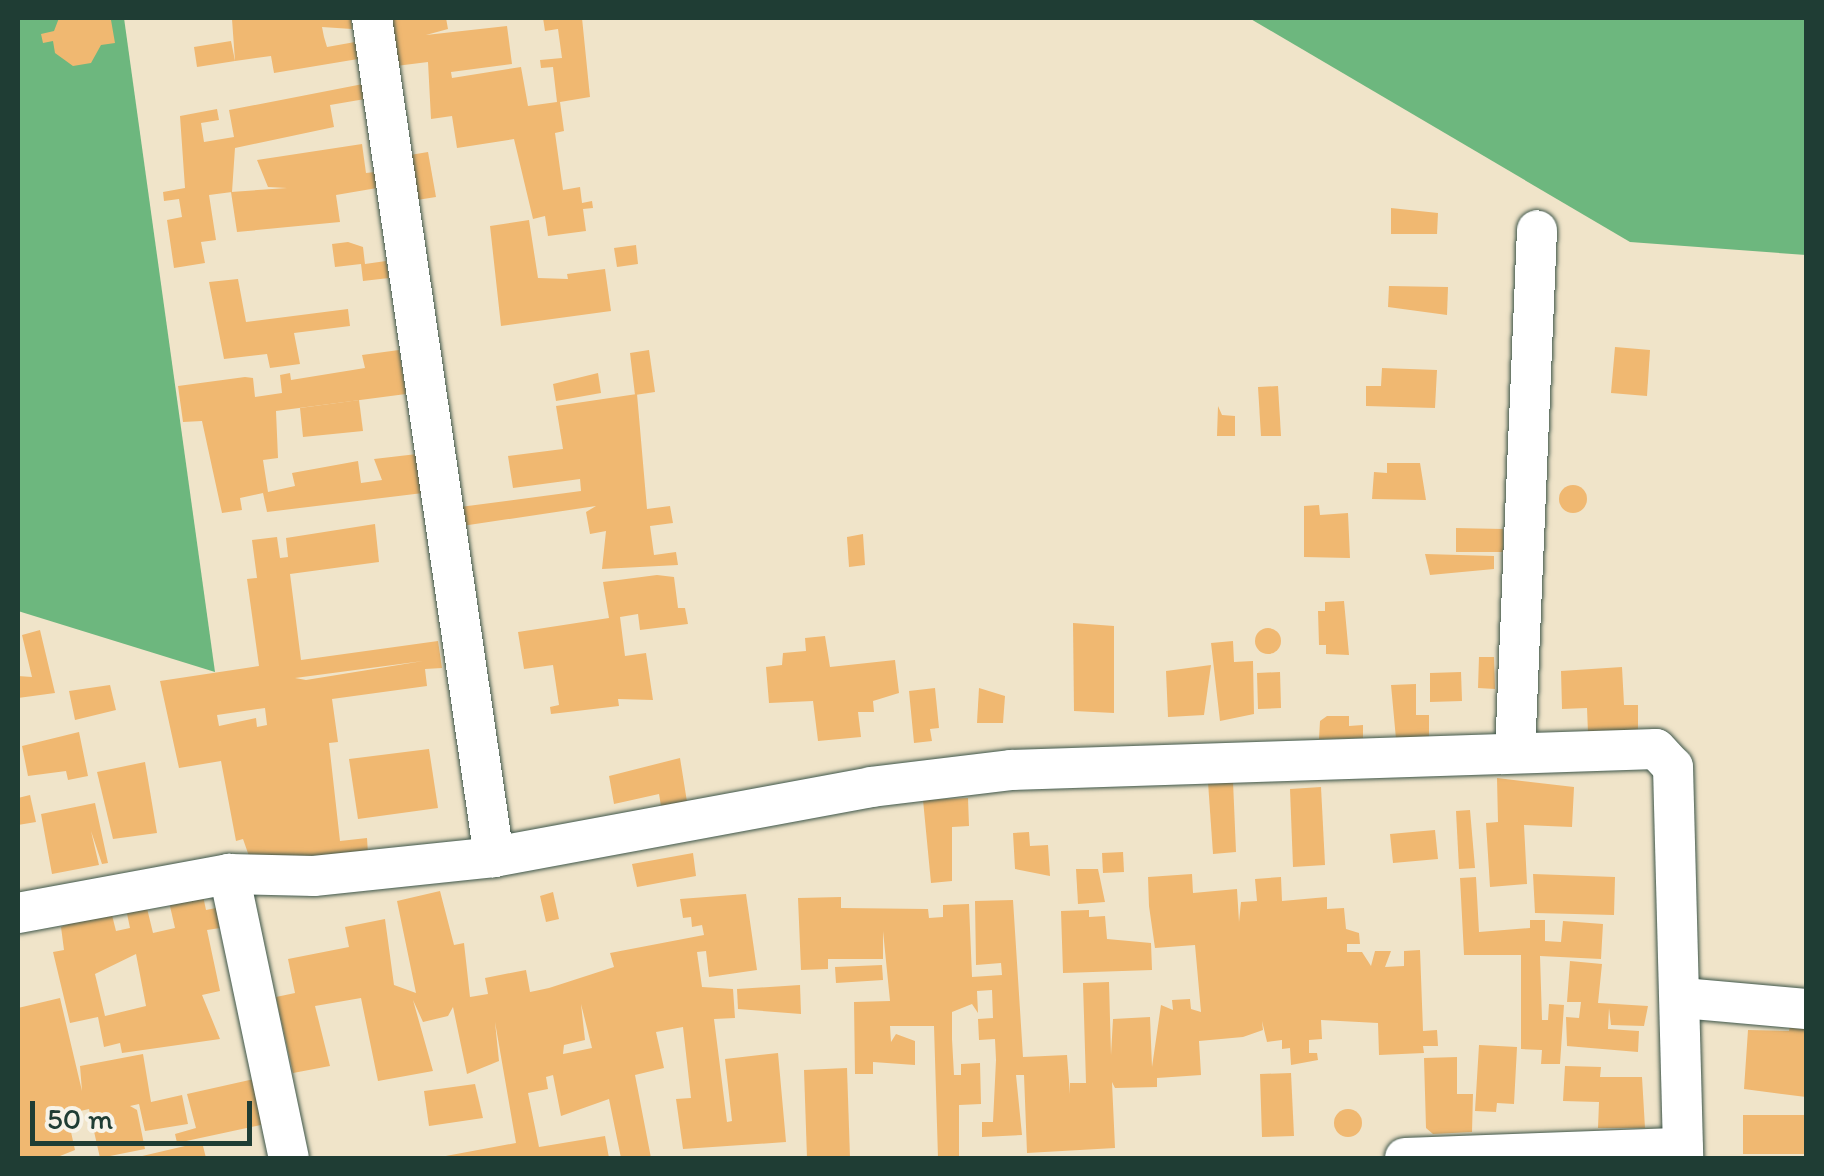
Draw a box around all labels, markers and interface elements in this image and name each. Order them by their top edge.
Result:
scale bar [35,1081,258,1143]
text: 50 m [47,1100,113,1137]

